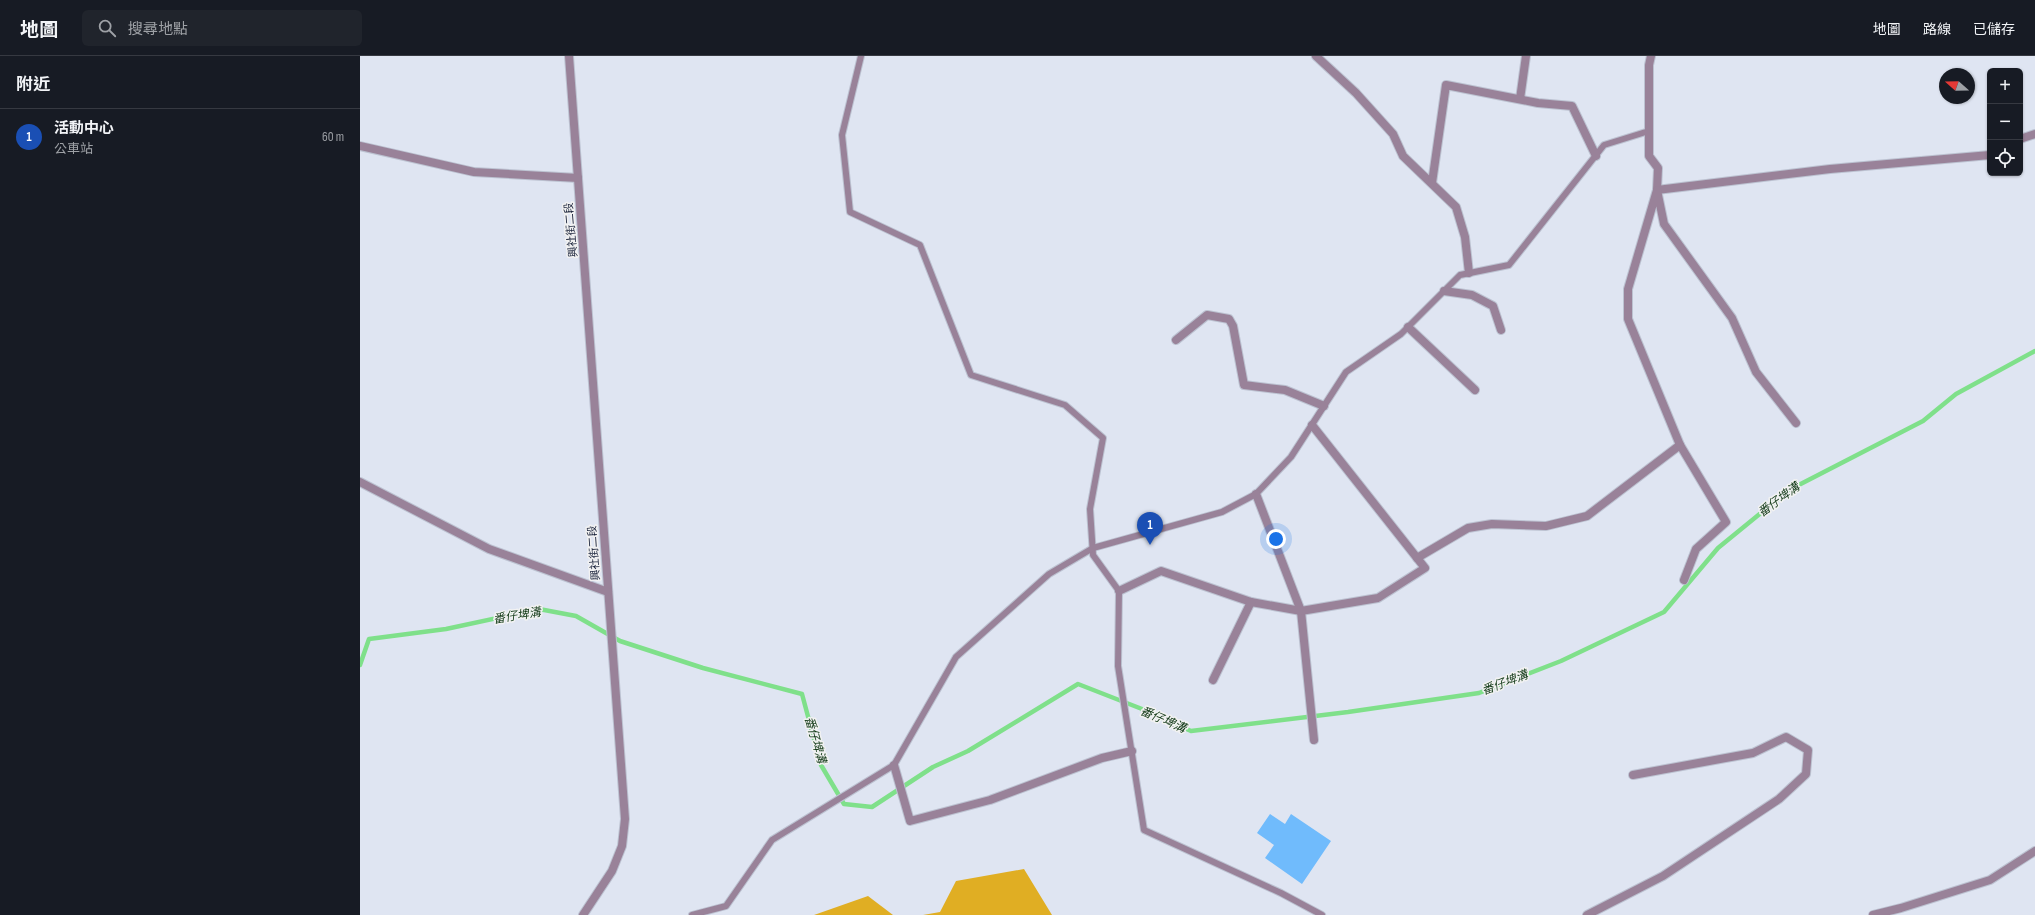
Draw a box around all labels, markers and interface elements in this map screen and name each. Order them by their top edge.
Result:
search box [82,10,362,46]
icon: search [96,17,118,39]
text: 地圖 [20,19,58,42]
text: 搜尋地點 [128,20,188,39]
text: 地圖 [1873,21,1901,38]
text: 路線 [1923,21,1951,38]
text: 已儲存 [1973,21,2015,38]
north arrow [1939,68,1975,104]
map controls [1987,68,2023,176]
button: + [1987,68,2023,104]
text: 附近 [16,75,50,95]
button: − [1987,104,2023,140]
text: 活動中心 [54,119,114,138]
text: 1 [26,129,32,145]
text: 60 m [322,129,344,145]
button: locate [1987,140,2023,176]
text: 公車站 [54,141,93,157]
street label: 興社街二段 [562,202,580,258]
water label: 番仔埤溝 [1755,479,1804,520]
pin: 1 [1137,512,1163,545]
street label: 興社街二段 [586,525,602,581]
your location [1266,529,1286,549]
water label: 番仔埤溝 [492,605,544,627]
water label: 番仔埤溝 [1480,667,1532,699]
water label: 番仔埤溝 [1138,704,1190,737]
water label: 番仔埤溝 [801,715,829,767]

